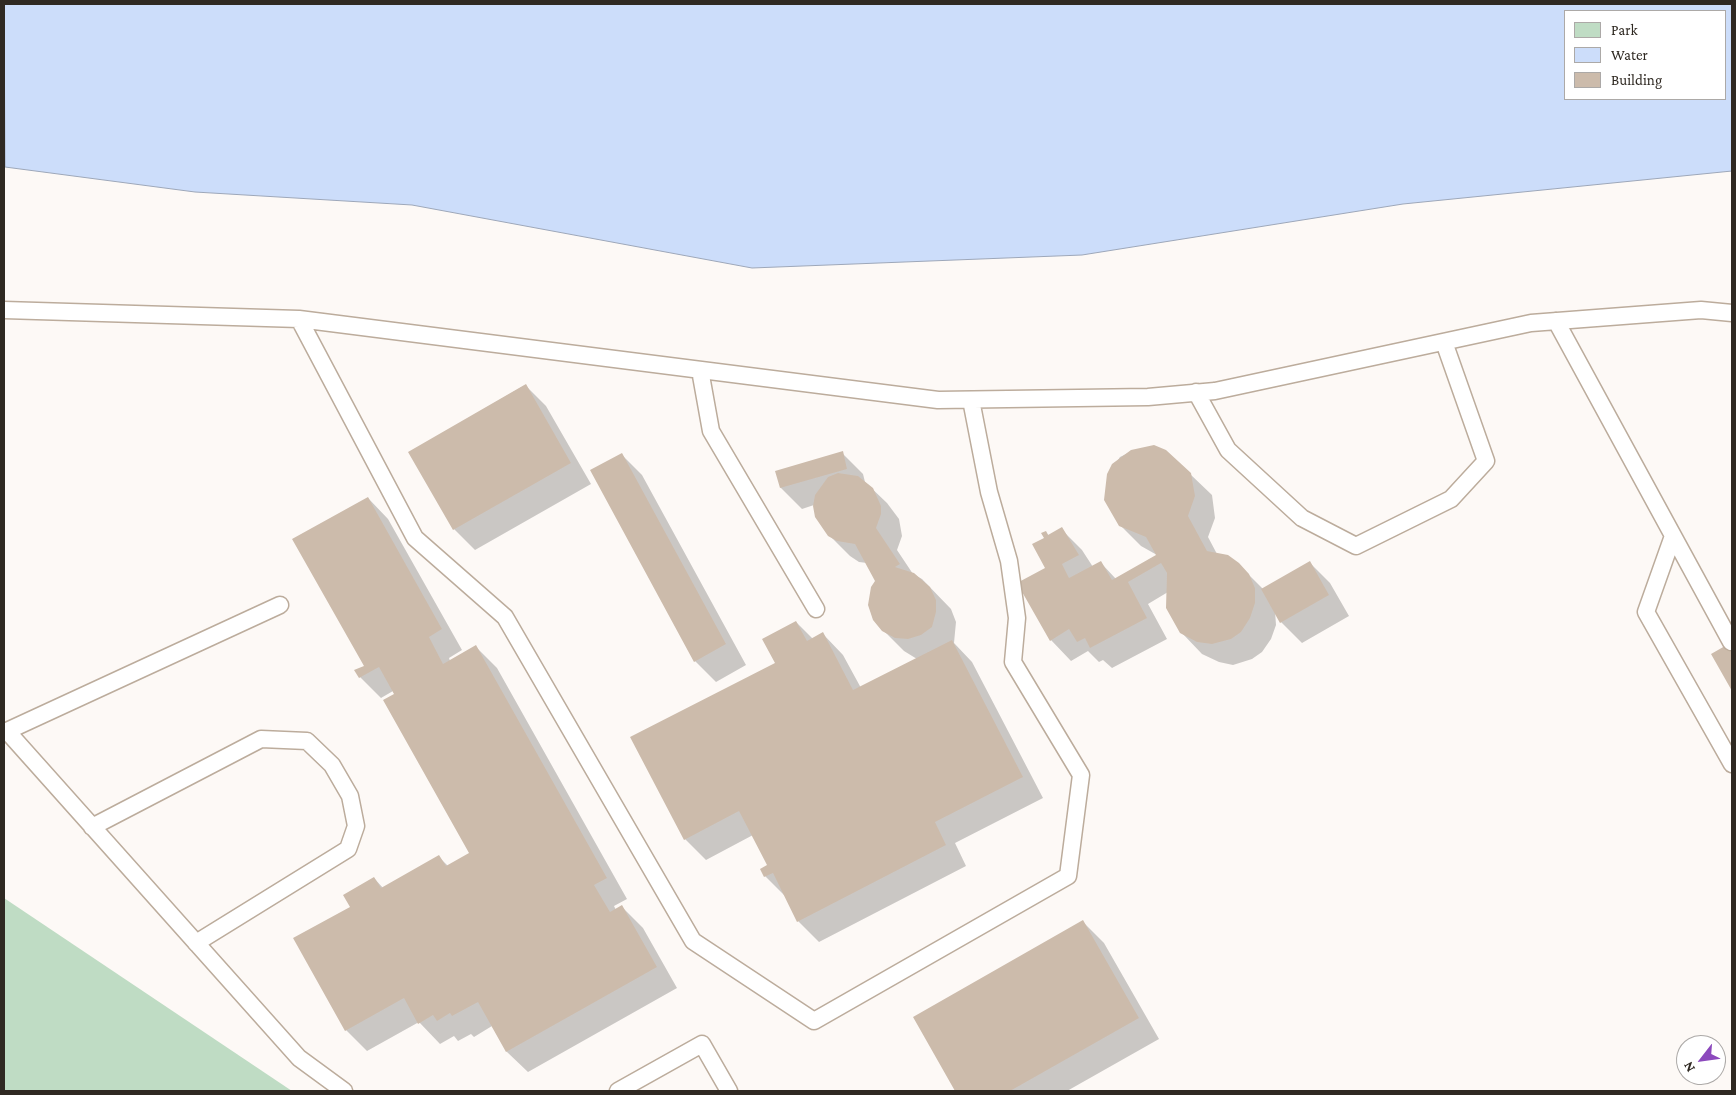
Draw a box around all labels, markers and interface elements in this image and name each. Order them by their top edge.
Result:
legend [1564,10,1726,100]
text: Park [1611,22,1638,38]
text: Water [1611,47,1648,63]
text: Building [1611,72,1662,88]
north arrow [1676,1035,1726,1085]
text: N [1680,1059,1698,1075]

